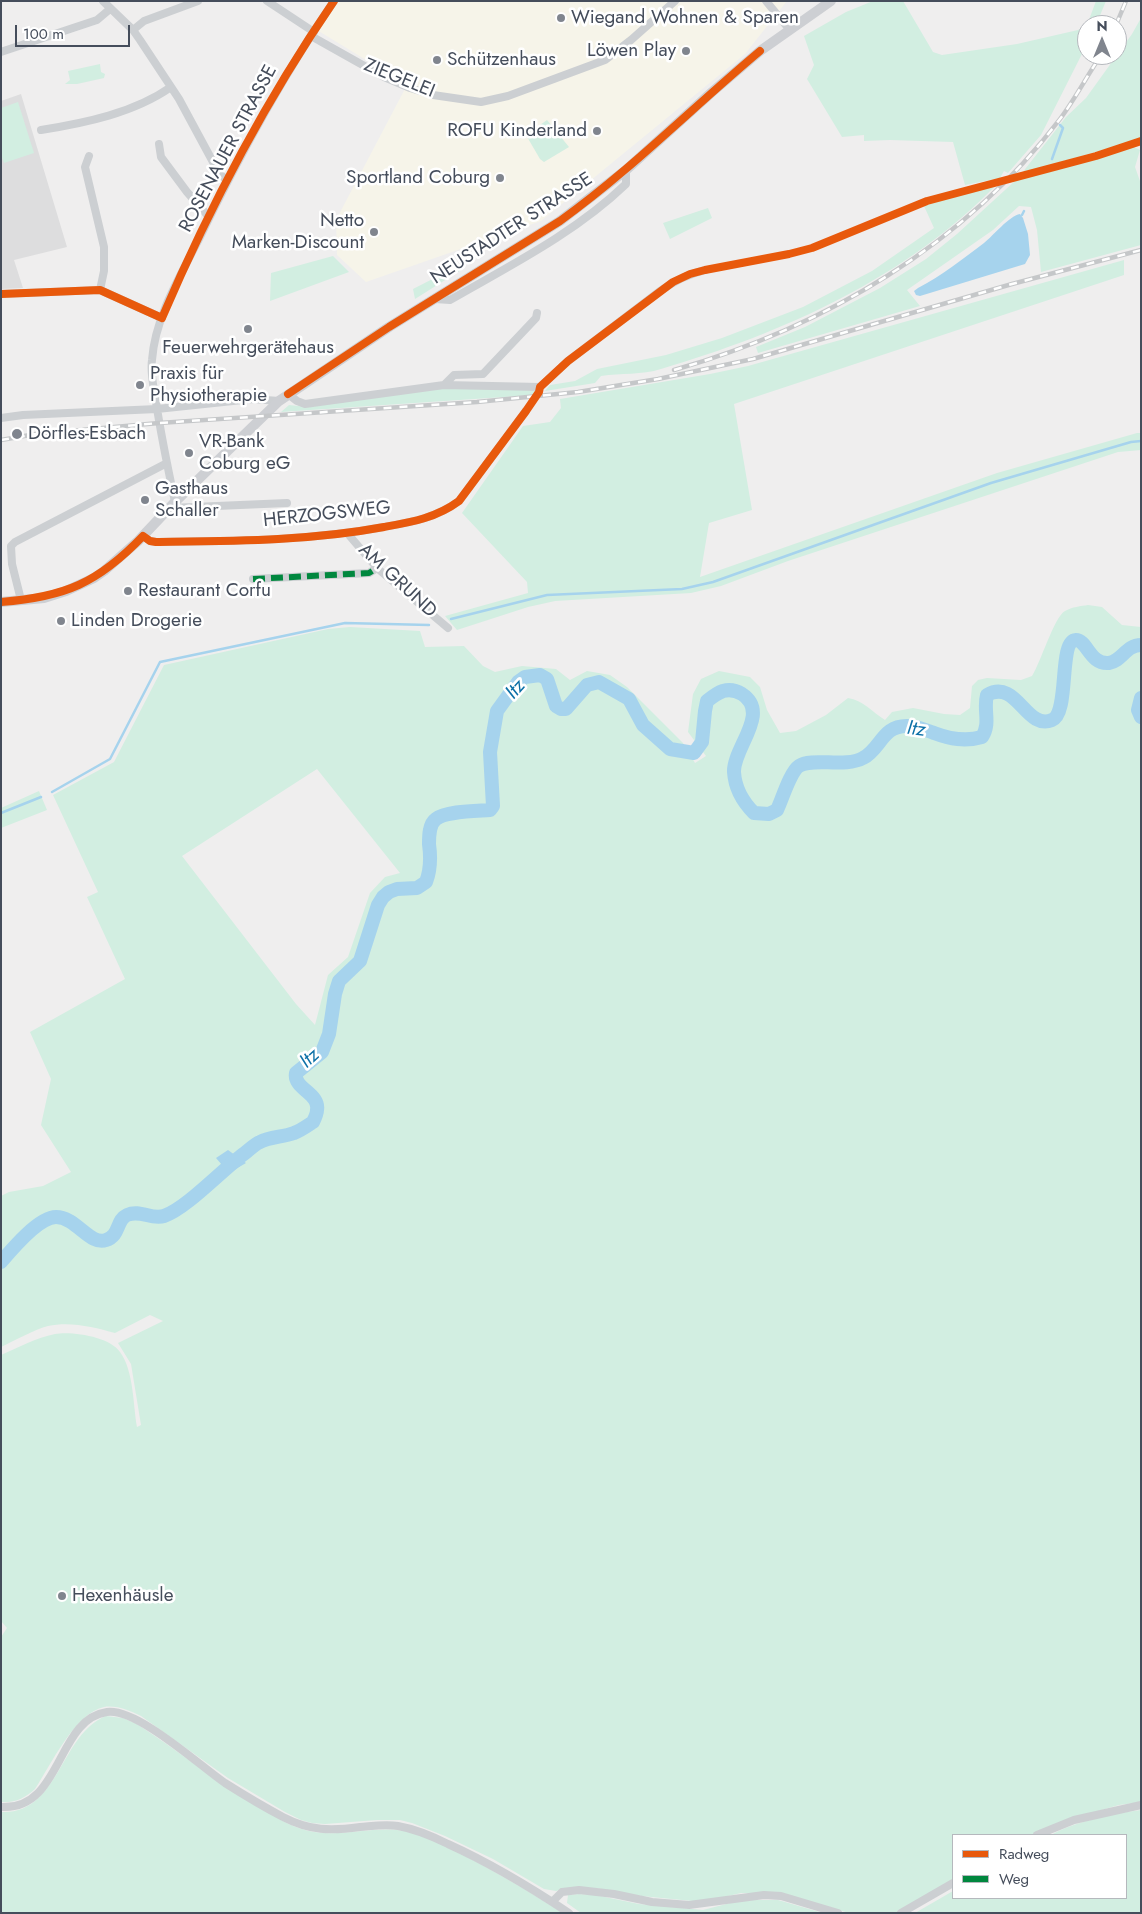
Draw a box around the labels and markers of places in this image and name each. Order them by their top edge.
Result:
place label: Wiegand Wohnen & Sparen [571,7,799,29]
marker: Wiegand Wohnen & Sparen [555,12,567,24]
place label: Löwen Play [587,40,676,62]
marker: Löwen Play [680,45,692,57]
place label: Schützenhaus [447,49,556,71]
marker: Schützenhaus [431,54,443,66]
place label: ROFU Kinderland [447,120,587,142]
marker: ROFU Kinderland [591,125,603,137]
place label: Sportland Coburg [346,167,490,189]
marker: Sportland Coburg [494,172,506,184]
place label: Netto Marken-Discount [232,210,364,254]
marker: Netto Marken-Discount [368,226,380,238]
marker: Feuerwehrgerätehaus [242,323,254,335]
place label: Feuerwehrgerätehaus [162,337,334,359]
place label: Praxis für Physiotherapie [150,363,267,407]
marker: Praxis für Physiotherapie [134,379,146,391]
place label: Dörfles-Esbach [28,423,146,445]
marker: Dörfles-Esbach [10,427,24,441]
place label: VR-Bank Coburg eG [199,431,290,475]
marker: VR-Bank Coburg eG [183,447,195,459]
place label: Gasthaus Schaller [155,478,228,522]
marker: Gasthaus Schaller [139,494,151,506]
place label: Restaurant Corfu [138,580,271,602]
marker: Restaurant Corfu [122,585,134,597]
place label: Linden Drogerie [71,610,202,632]
marker: Linden Drogerie [55,615,67,627]
place label: Hexenhäusle [72,1585,174,1607]
marker: Hexenhäusle [56,1590,68,1602]

